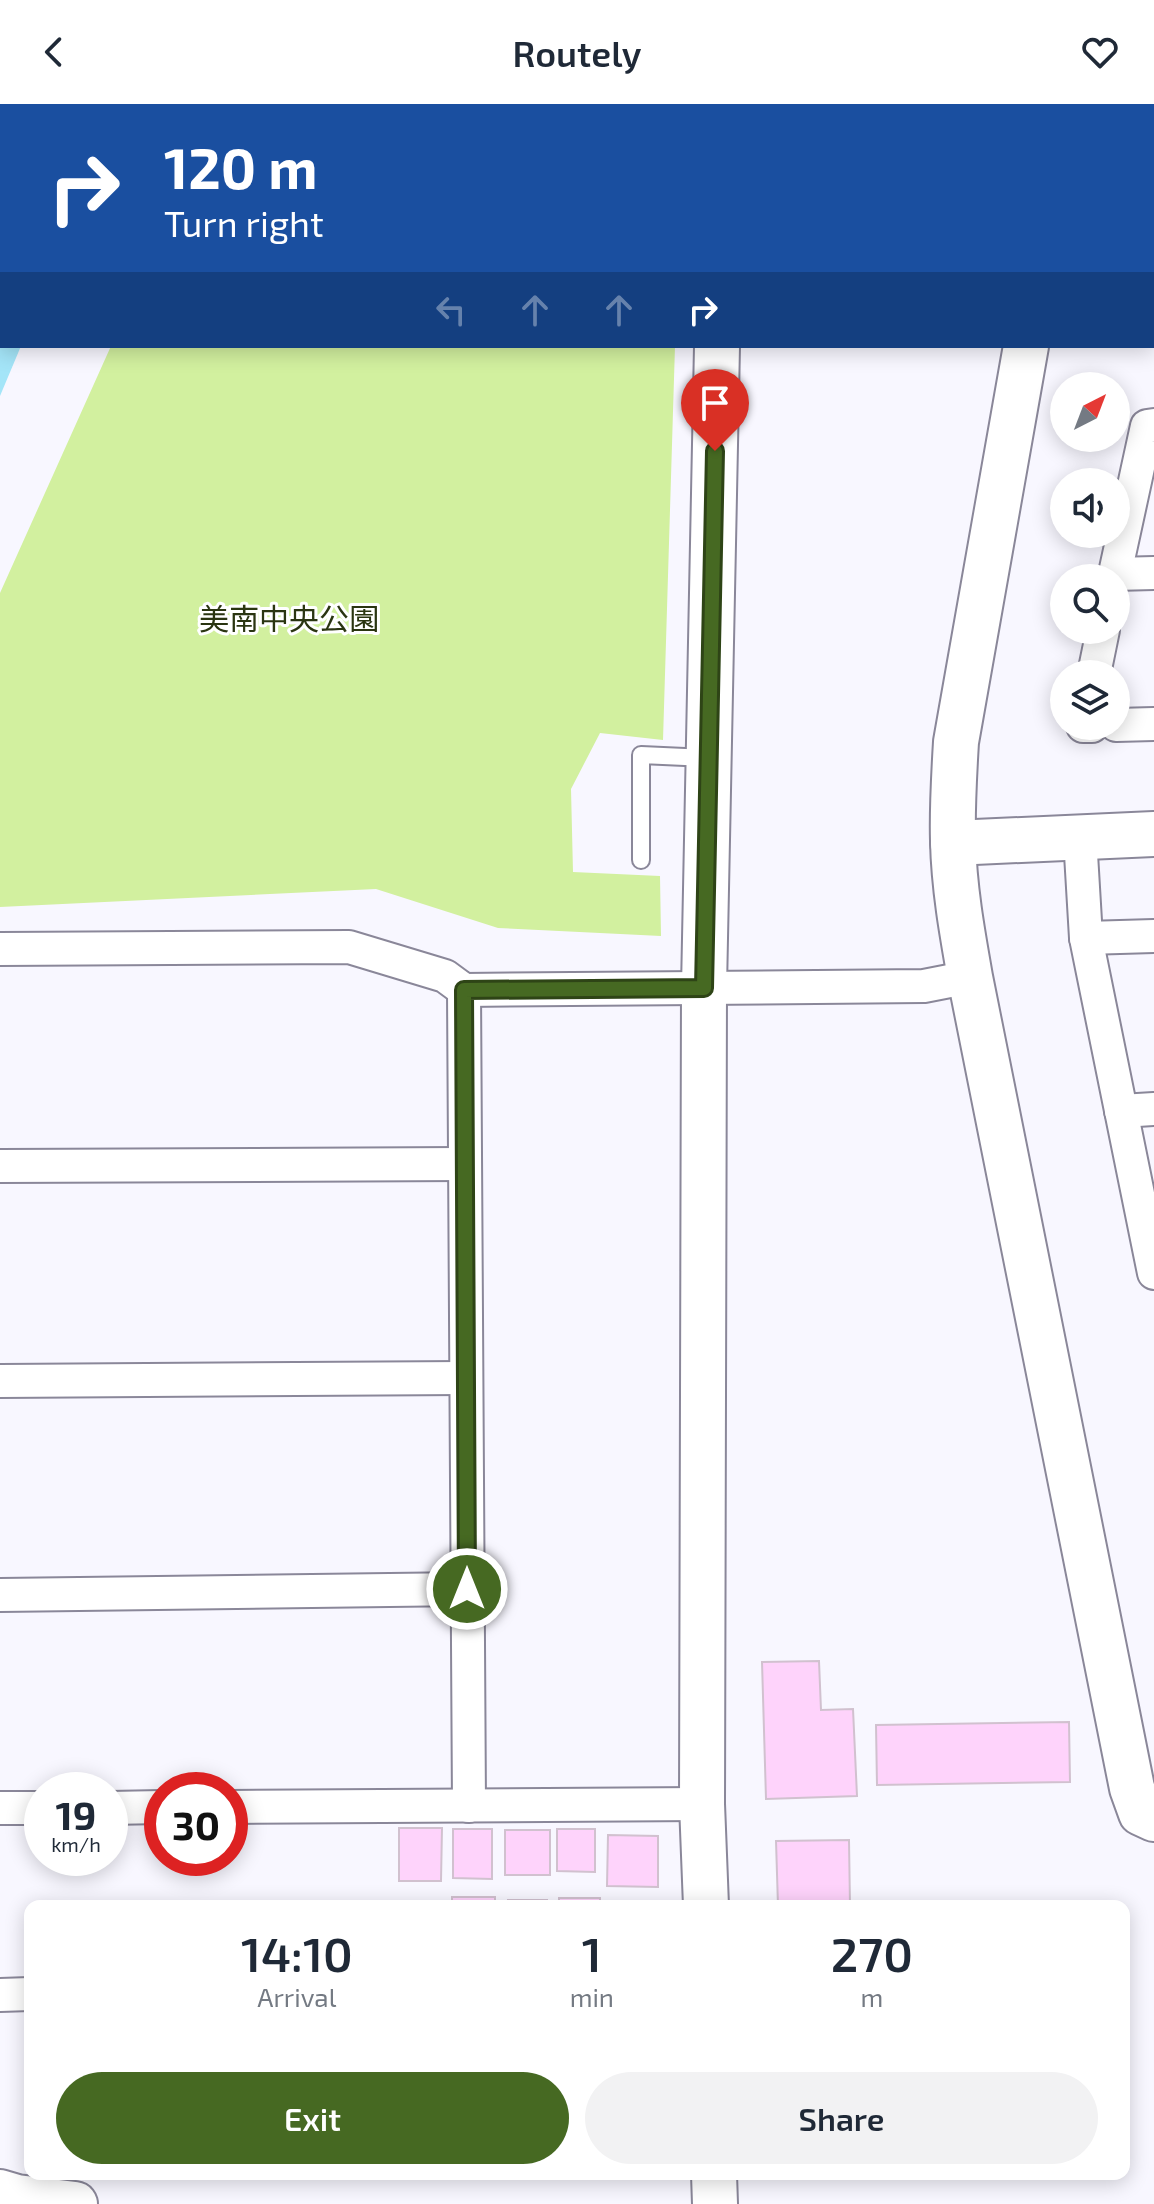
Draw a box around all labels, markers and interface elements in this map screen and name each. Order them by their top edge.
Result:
icon: back [32,30,76,74]
icon: heart [1078,30,1122,74]
text: Routely [513,31,642,74]
text: 120 m [164,133,318,200]
icon: right [32,136,136,240]
text: Turn right [164,201,324,244]
icon: left [429,288,473,332]
icon: ahead [513,288,557,332]
icon: ahead [597,288,641,332]
icon: right [681,288,725,332]
pin [681,369,749,451]
north arrow [1050,372,1130,452]
map controls [1050,372,1130,740]
icon: arrive [693,381,737,425]
button: sound [1050,468,1130,548]
button: search [1050,564,1130,644]
park label: 美南中央公園 [199,600,379,636]
button: layers [1050,660,1130,740]
position arrow [425,1547,509,1631]
speed limit sign: 30 [144,1772,248,1876]
text: 19 [56,1790,96,1838]
text: km/h [51,1832,101,1856]
text: 14:10 [241,1924,353,1982]
text: 1 [582,1924,602,1982]
text: 270 [831,1924,913,1982]
text: Arrival [257,1981,336,2012]
text: min [570,1981,614,2012]
text: m [861,1981,883,2012]
button: Exit [56,2072,569,2164]
button: Share [585,2072,1098,2164]

